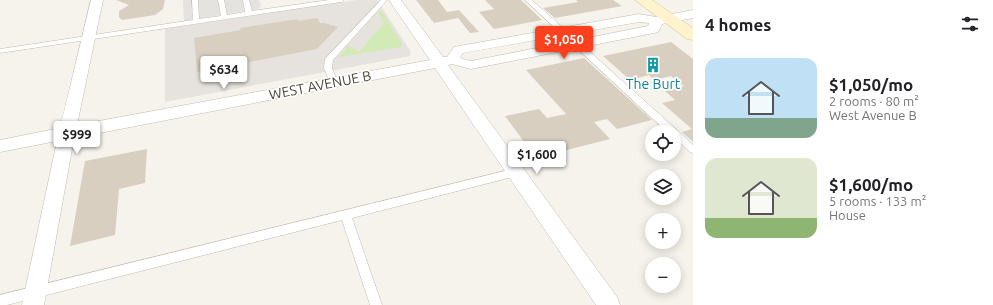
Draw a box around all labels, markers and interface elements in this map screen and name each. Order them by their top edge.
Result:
icon: filters [959,13,981,35]
text: 4 homes [705,15,771,34]
pin: $1,050 [531,26,597,60]
text: $1,050 [544,32,584,46]
pin: $634 [200,56,248,90]
building icon: The Burt [644,56,662,74]
text: $634 [209,62,239,76]
street label: WEST AVENUE B [268,67,373,103]
icon: home [737,74,785,122]
text: $1,050/mo [829,75,913,94]
place label: The Burt [626,76,681,92]
text: 2 rooms · 80 m² [829,94,919,108]
text: West Avenue B [829,108,917,122]
pin: $999 [53,121,101,155]
map controls [645,125,681,293]
button: locate [645,125,681,161]
text: $999 [62,127,92,141]
pin: $1,600 [504,141,570,175]
text: $1,600 [517,147,557,161]
button: layers [645,169,681,205]
icon: home [737,174,785,222]
text: $1,600/mo [829,175,913,194]
text: 5 rooms · 133 m² [829,194,926,208]
text: House [829,208,866,222]
button: + [645,213,681,249]
button: − [645,257,681,293]

